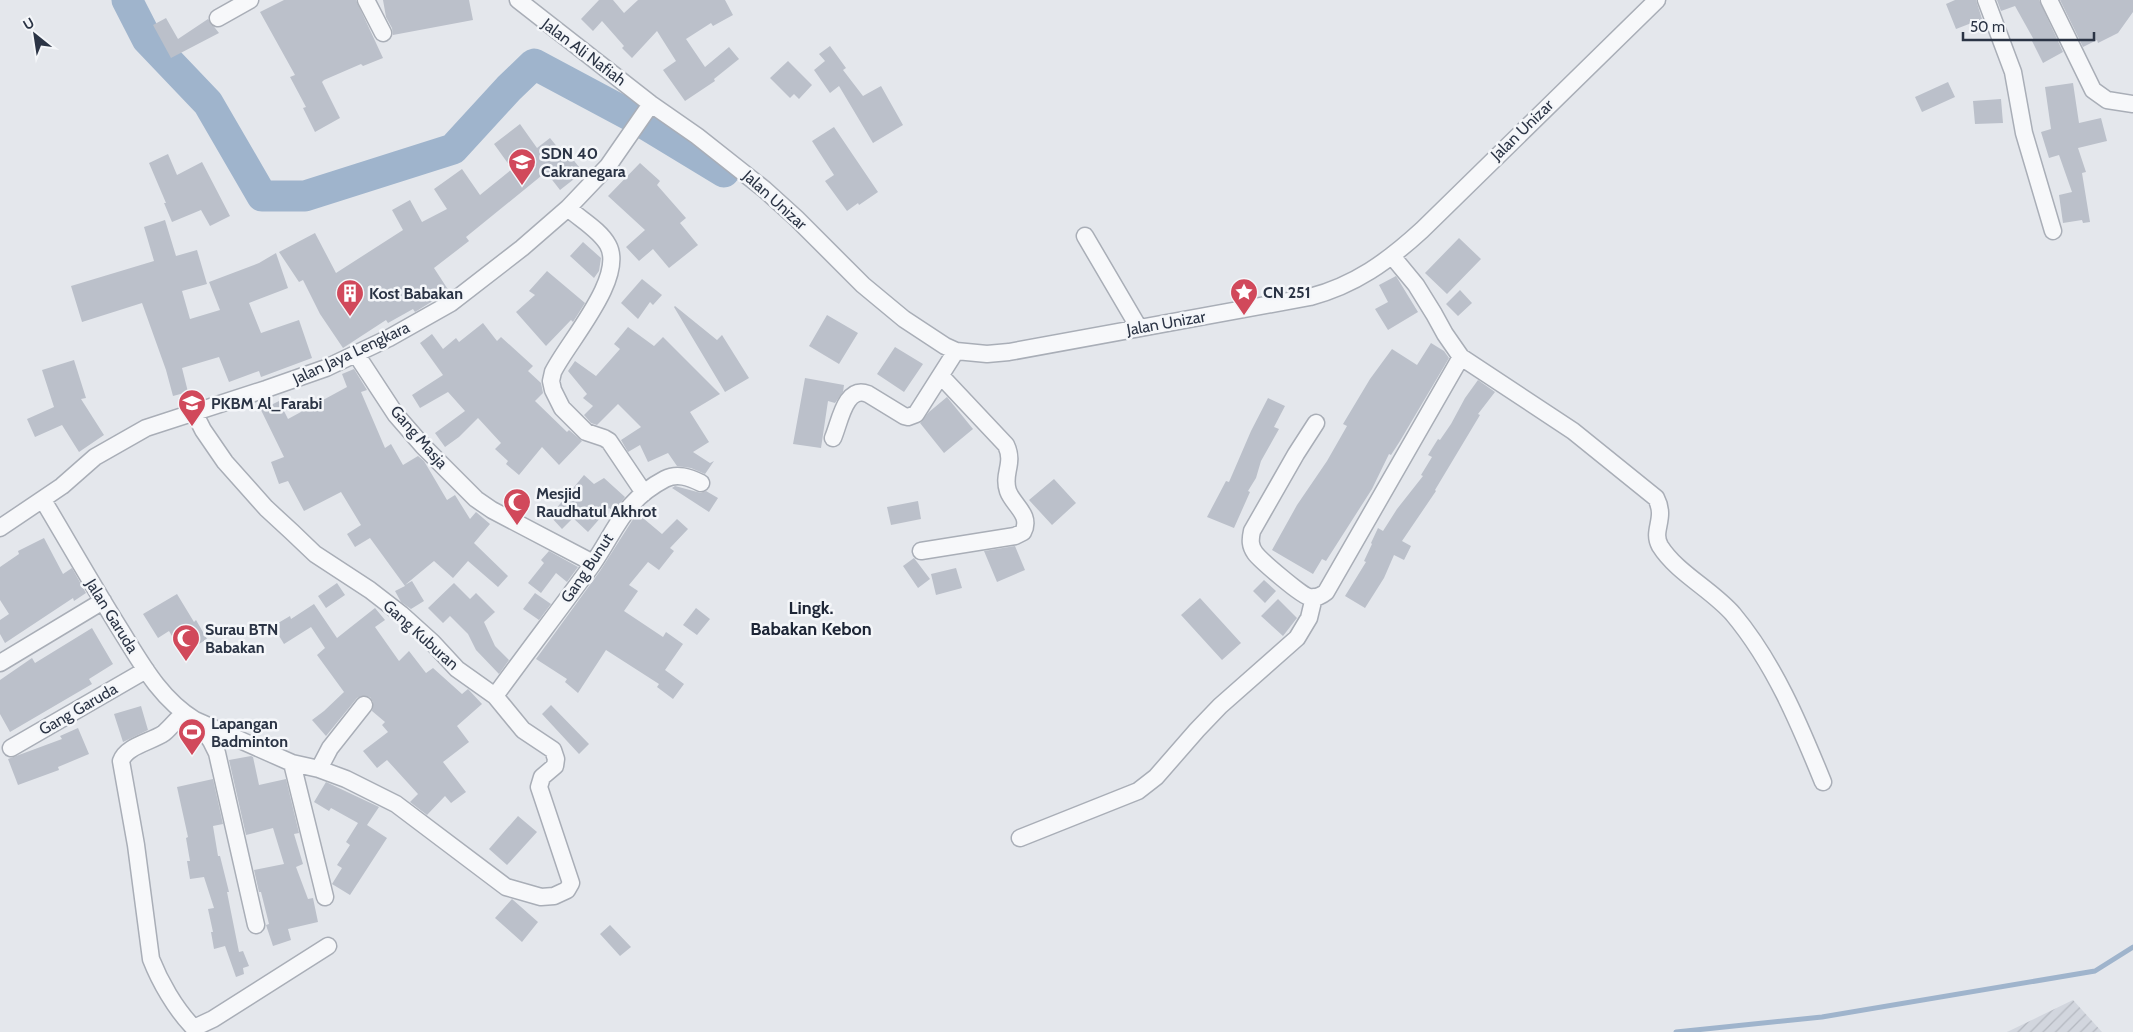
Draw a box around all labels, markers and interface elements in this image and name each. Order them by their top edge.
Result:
north arrow [10,10,60,60]
scale bar [1963,10,2094,42]
text: U [20,13,37,34]
street label: Jalan Ali Nafiah [538,14,630,90]
text: 50 m [1970,18,2005,36]
street label: Jalan Unizar [1486,95,1558,165]
place label: SDN 40 Cakranegara [541,144,626,181]
school or university icon: SDN 40 Cakranegara [507,147,537,186]
street label: Jalan Unizar [738,166,812,234]
place icon: CN 251 [1229,277,1259,316]
building icon: Kost Babakan [335,278,365,317]
place label: CN 251 [1263,283,1311,302]
place label: Kost Babakan [369,284,463,303]
street label: Jalan Unizar [1124,307,1208,339]
street label: Jalan Jaya Lengkara [289,318,413,389]
school or university icon: PKBM Al_Farabi [177,388,207,427]
place label: PKBM Al_Farabi [211,394,322,413]
street label: Gang Masja [387,402,452,473]
place label: Mesjid Raudhatul Akhrot [536,484,657,521]
mosque icon: Mesjid Raudhatul Akhrot [502,487,532,526]
street label: Gang Bunut [557,529,617,606]
street label: Jalan Garuda [81,574,142,657]
street label: Gang Kuburan [379,596,463,674]
district label: Lingk. Babakan Kebon [750,597,872,640]
place label: Surau BTN Babakan [205,620,278,657]
mosque icon: Surau BTN Babakan [171,623,201,662]
street label: Gang Garuda [35,679,121,739]
place label: Lapangan Badminton [211,714,288,751]
sports icon: Lapangan Badminton [177,717,207,756]

